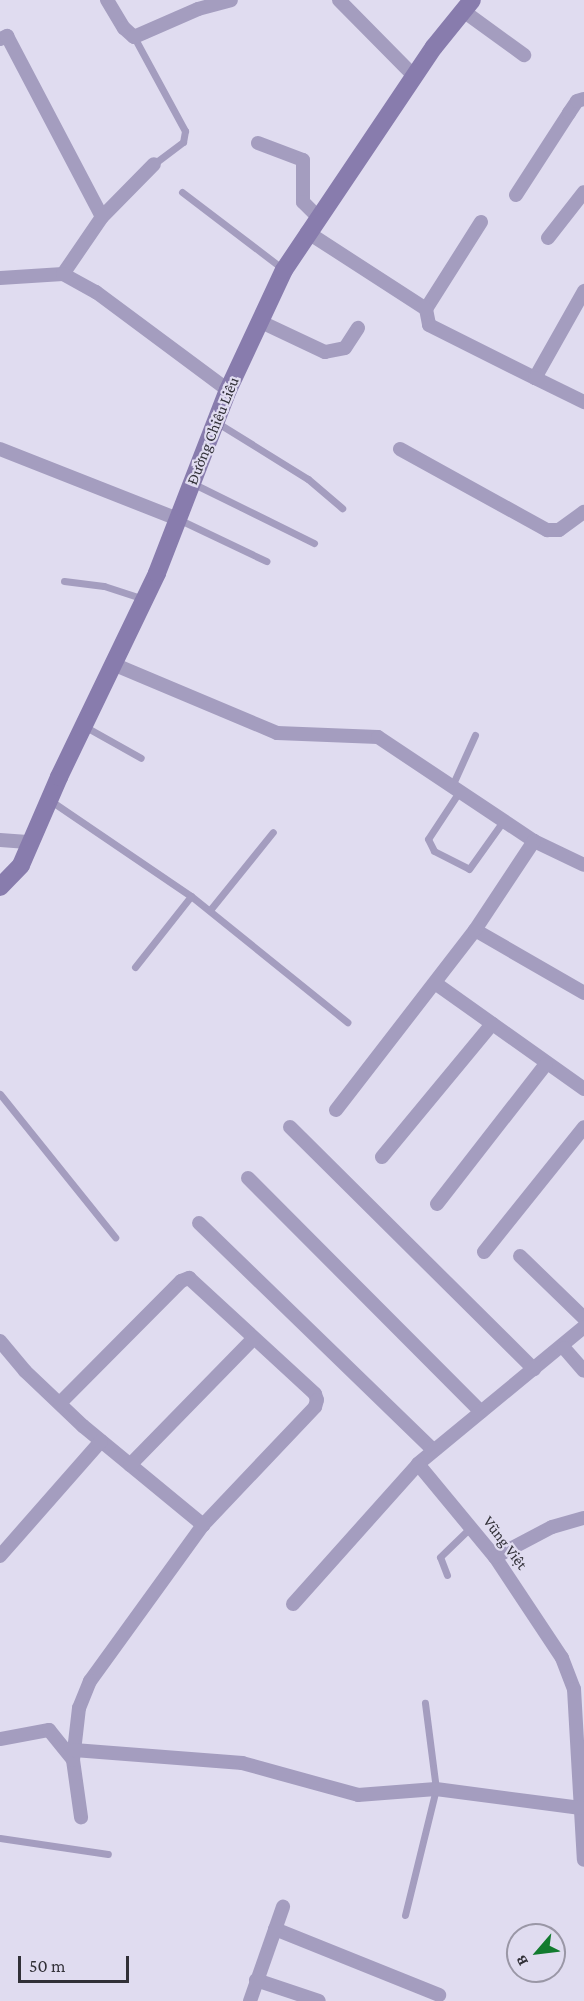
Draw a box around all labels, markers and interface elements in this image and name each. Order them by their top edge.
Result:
street label: Đường Chiêu Liêu [183,374,243,488]
street label: Vũng Việt [479,1512,531,1574]
north arrow [506,1923,566,1983]
scale bar [21,1944,132,1982]
text: B [512,1953,531,1969]
text: 50 m [29,1956,66,1976]

